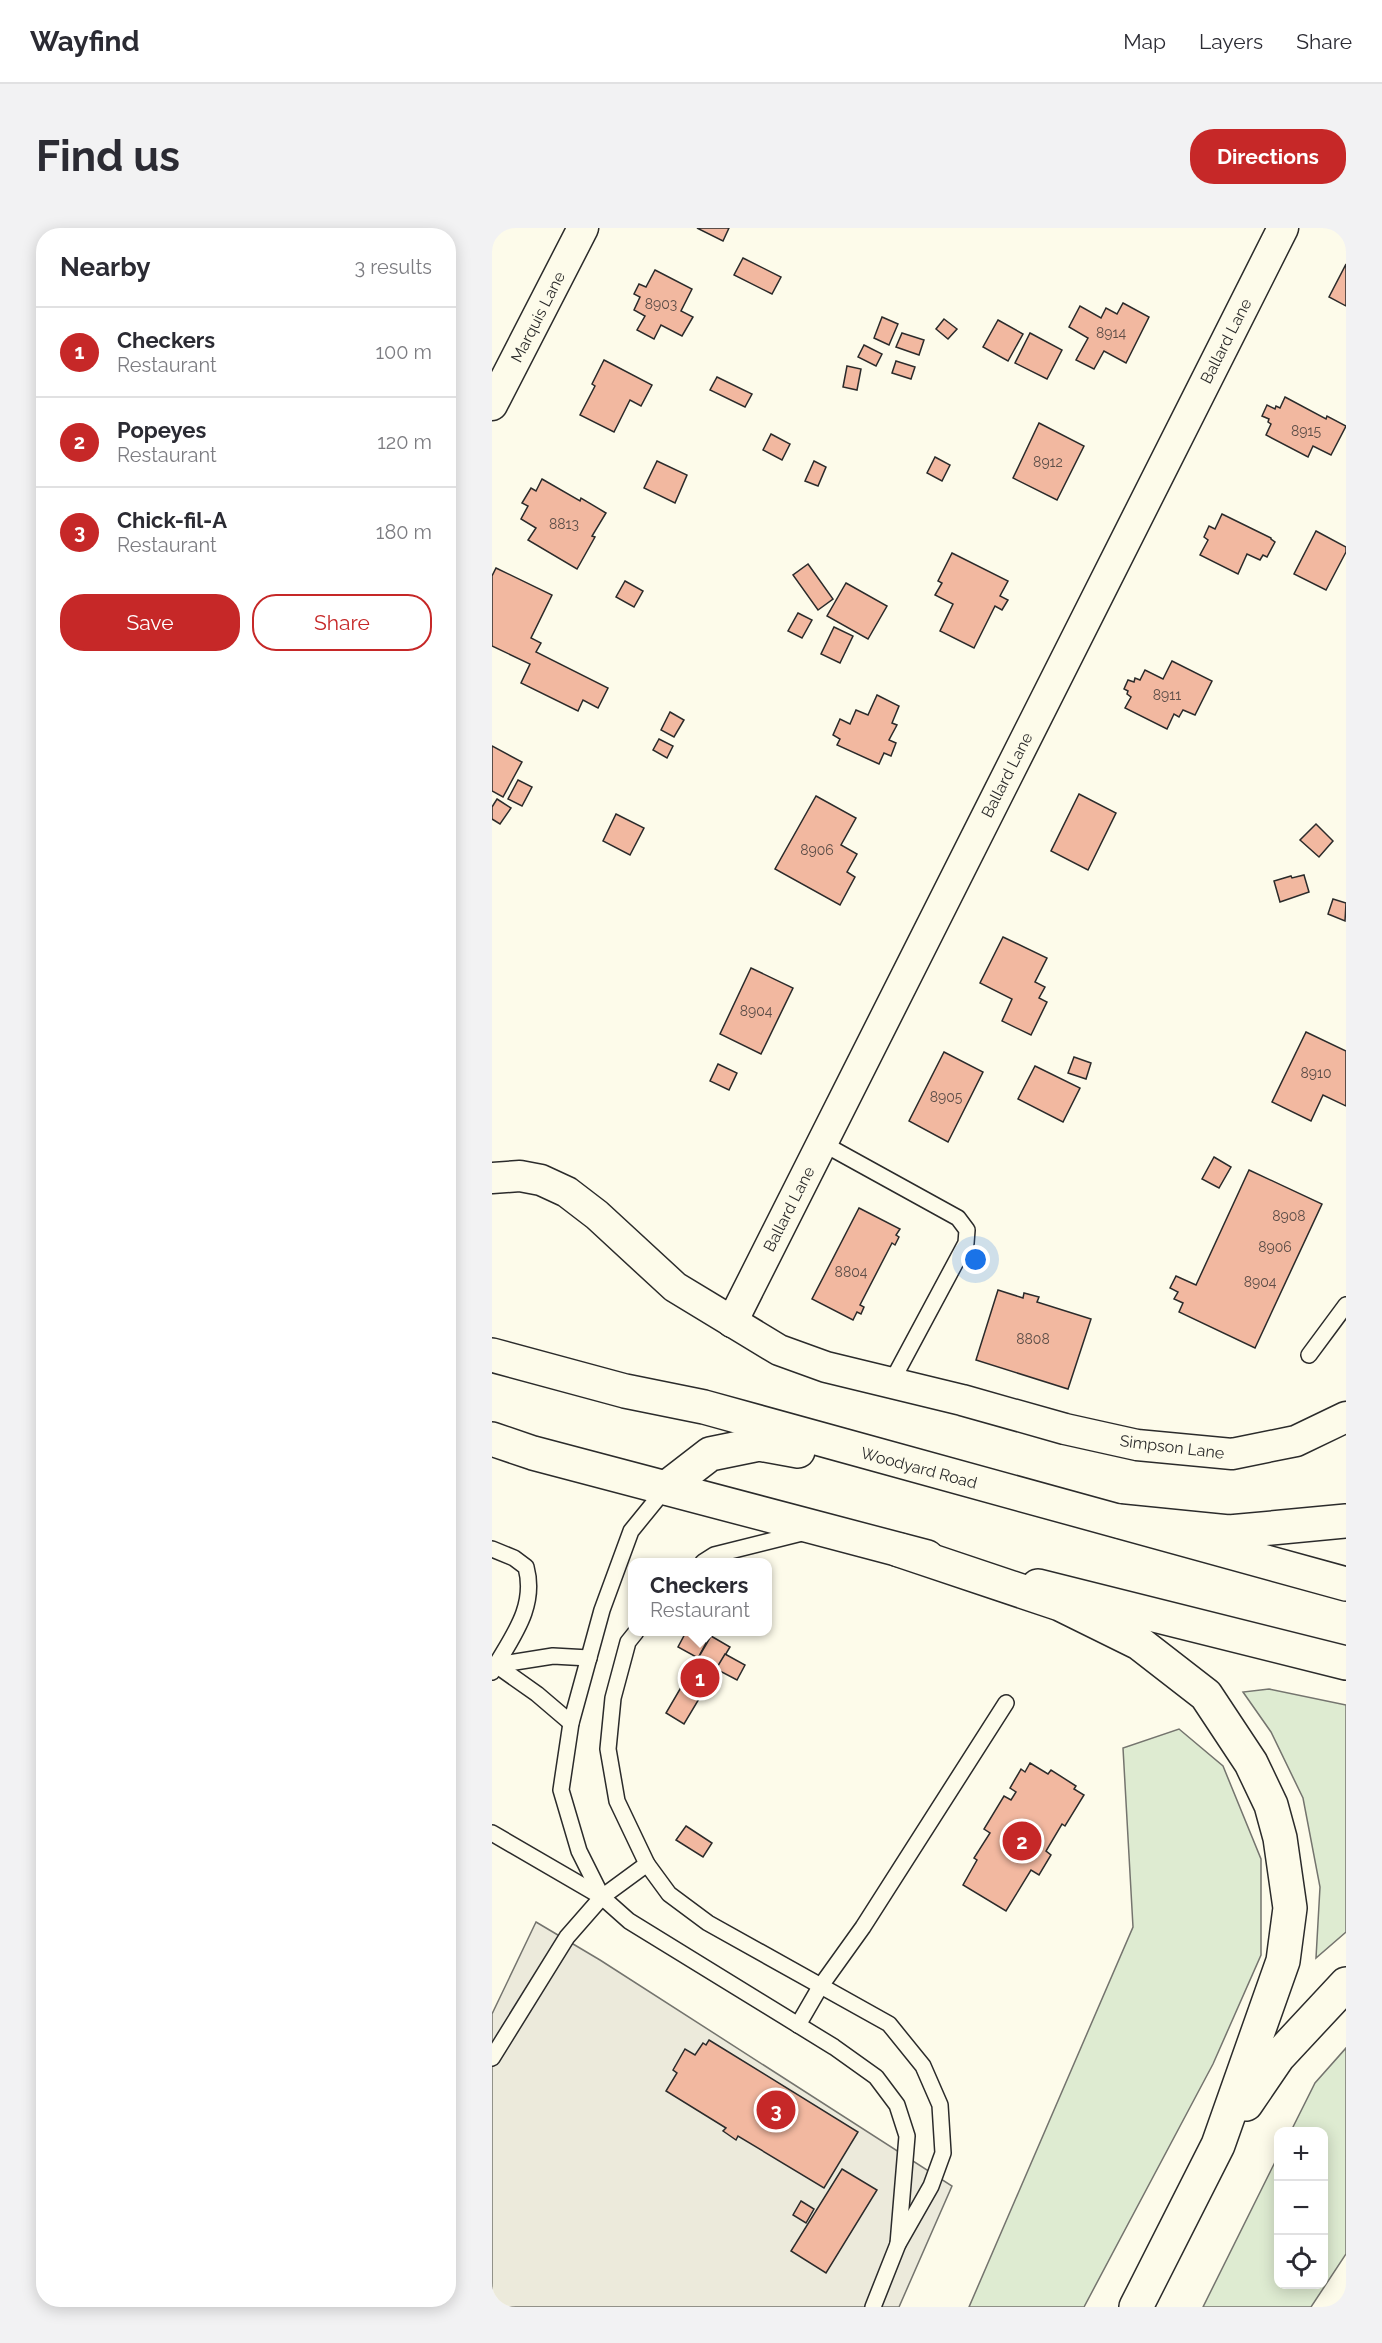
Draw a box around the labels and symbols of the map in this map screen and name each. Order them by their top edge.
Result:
street label: Marquis Lane [507,268,569,366]
street label: Ballard Lane [1196,295,1256,387]
house number: 8903 [645,296,677,312]
house number: 8914 [1096,325,1126,341]
house number: 8915 [1291,423,1321,439]
house number: 8912 [1033,454,1063,470]
house number: 8813 [549,516,579,532]
house number: 8911 [1153,687,1181,703]
street label: Ballard Lane [977,729,1037,821]
house number: 8906 [800,842,834,858]
house number: 8904 [740,1003,773,1019]
house number: 8910 [1300,1065,1332,1081]
house number: 8905 [930,1089,963,1105]
street label: Ballard Lane [759,1163,819,1255]
house number: 8908 [1272,1208,1306,1224]
house number: 8906 [1258,1239,1292,1255]
your location [961,1245,990,1274]
house number: 8804 [835,1264,868,1280]
house number: 8904 [1244,1274,1277,1290]
house number: 8808 [1016,1331,1050,1347]
street label: Simpson Lane [1119,1431,1225,1463]
street label: Woodyard Road [859,1443,979,1493]
pin: 1 [680,1656,720,1700]
pin: 2 [1002,1818,1042,1864]
pin: 3 [756,2088,796,2132]

